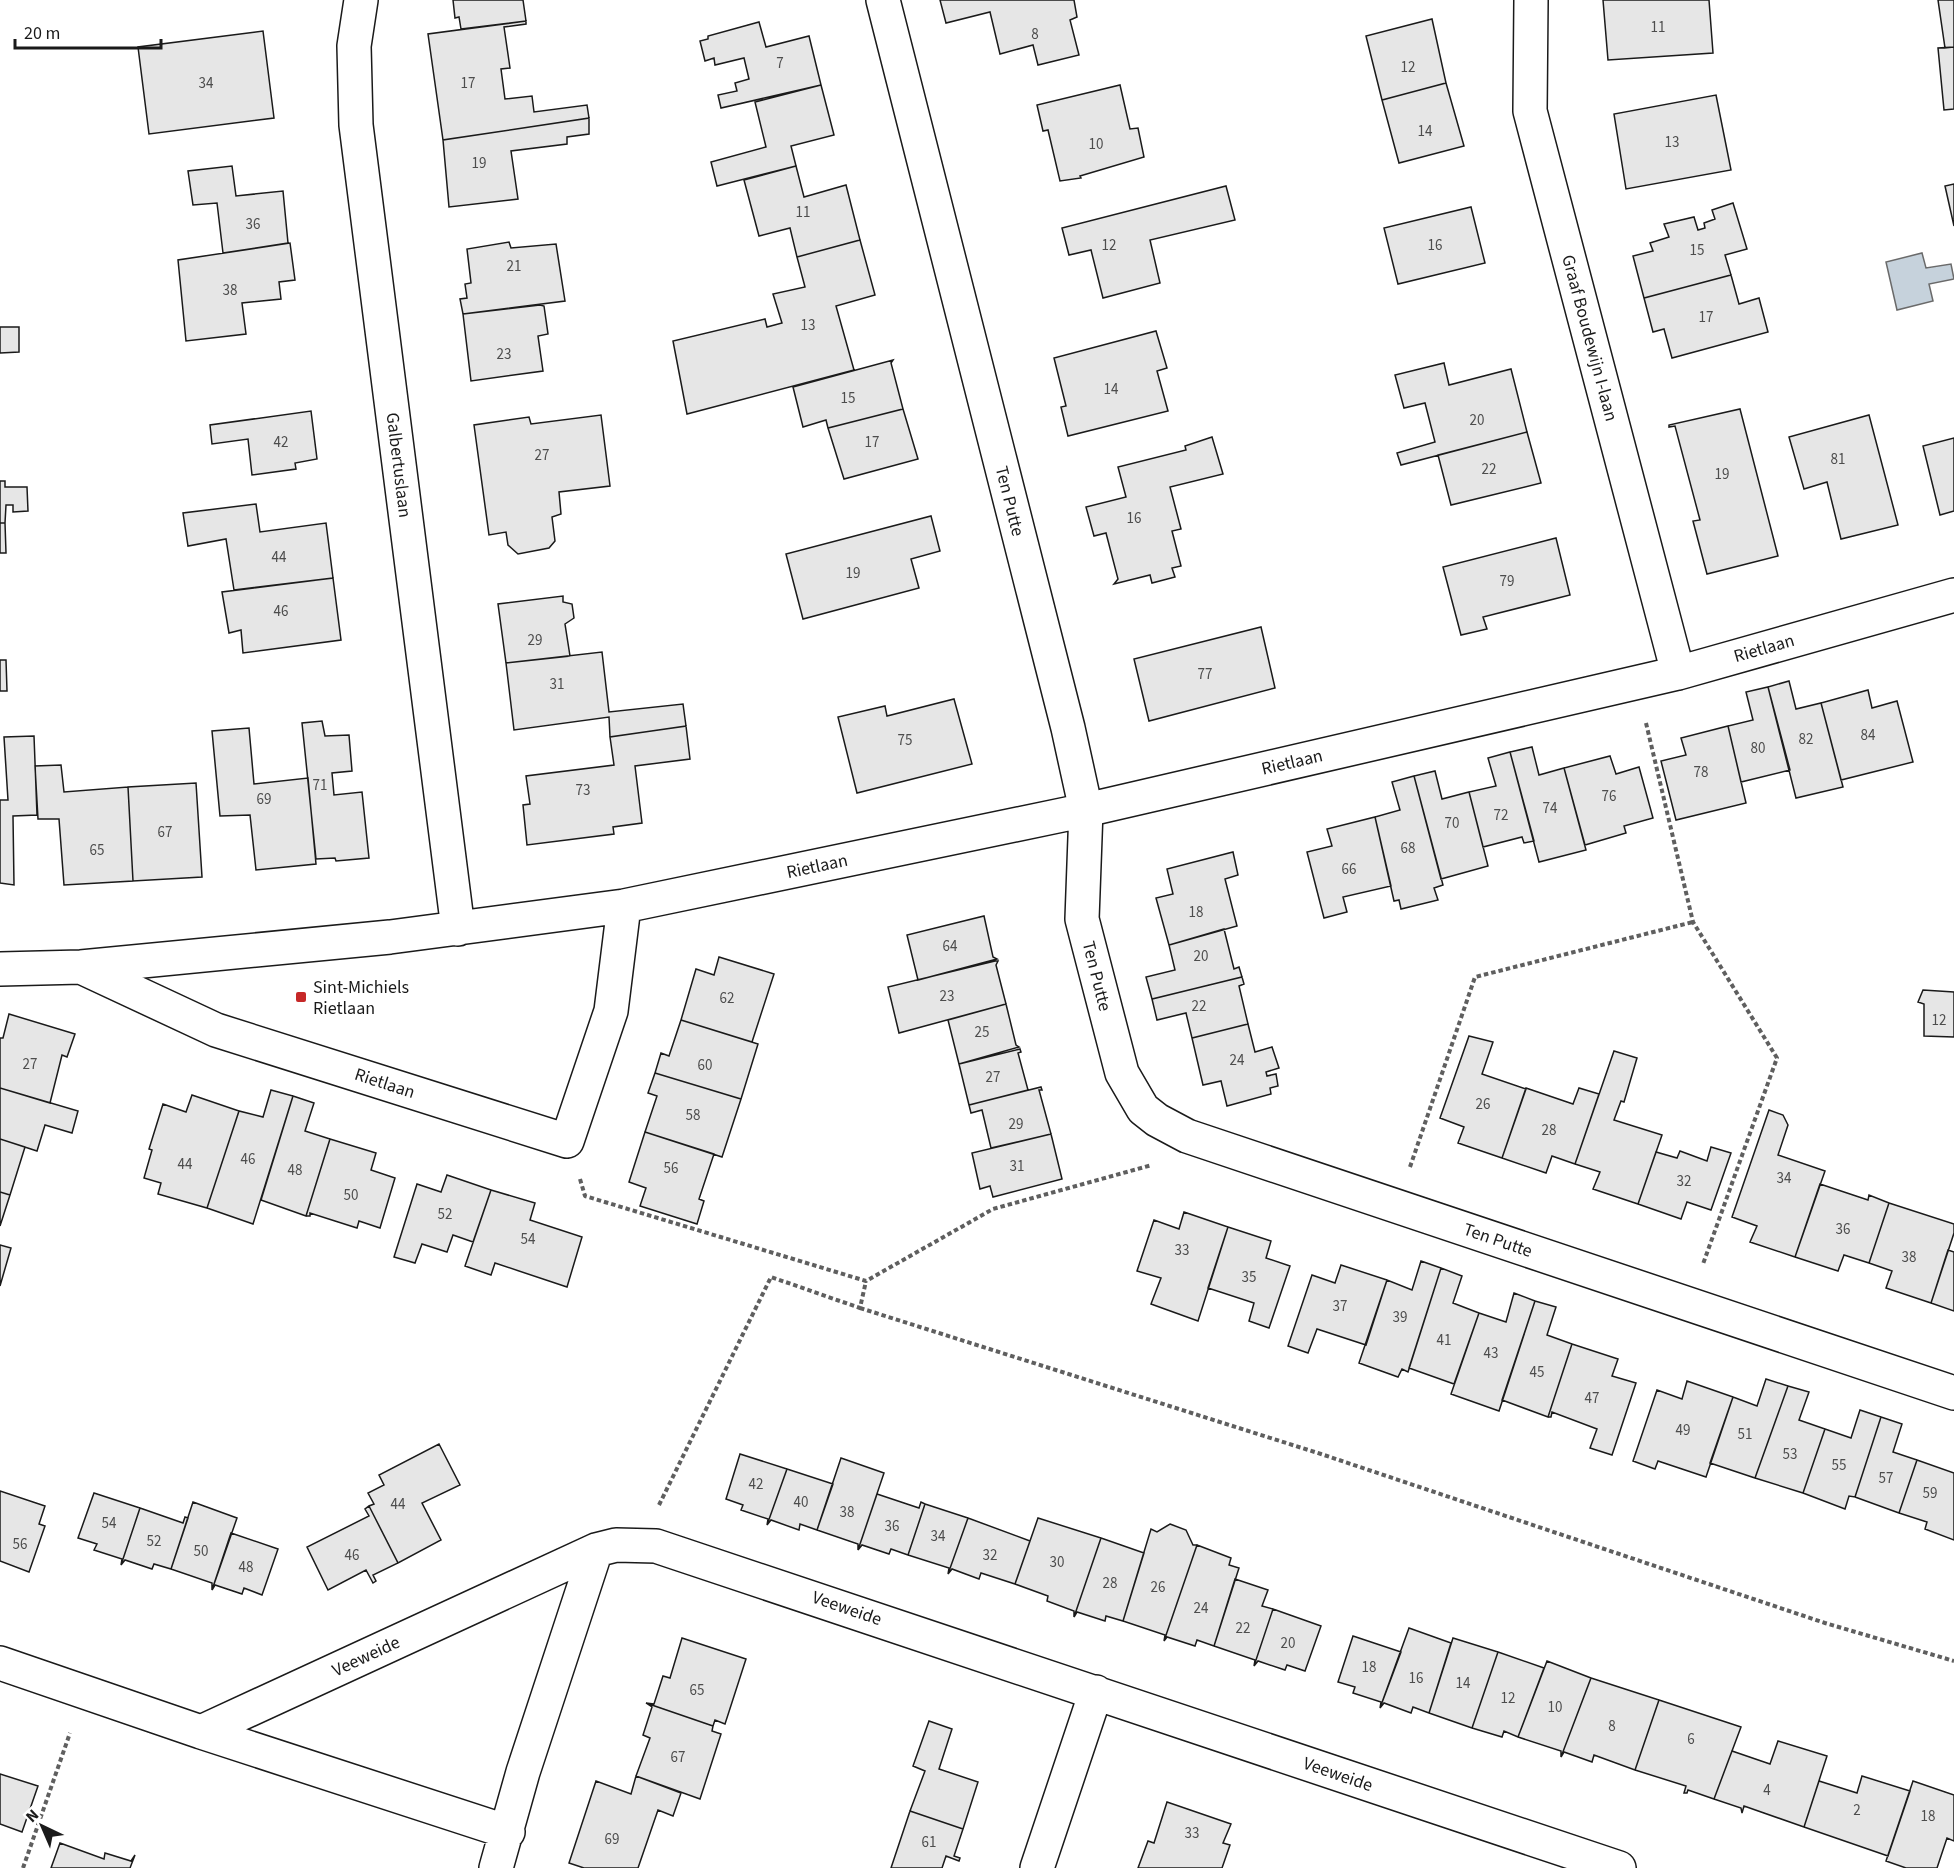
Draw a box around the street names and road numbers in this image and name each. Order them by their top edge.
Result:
street label: Graaf Boudewijn I-laan [1555,252,1624,424]
street label: Galbertuslaan [380,411,417,519]
street label: Ten Putte [989,463,1030,539]
street label: Rietlaan [1731,628,1797,669]
street label: Rietlaan [1259,743,1325,782]
street label: Rietlaan [784,848,850,885]
street label: Ten Putte [1076,938,1117,1014]
street label: Rietlaan [351,1062,418,1105]
street label: Ten Putte [1460,1217,1536,1264]
street label: Veeweide [809,1585,885,1632]
street label: Veeweide [328,1630,404,1683]
street label: Veeweide [1300,1751,1376,1798]

